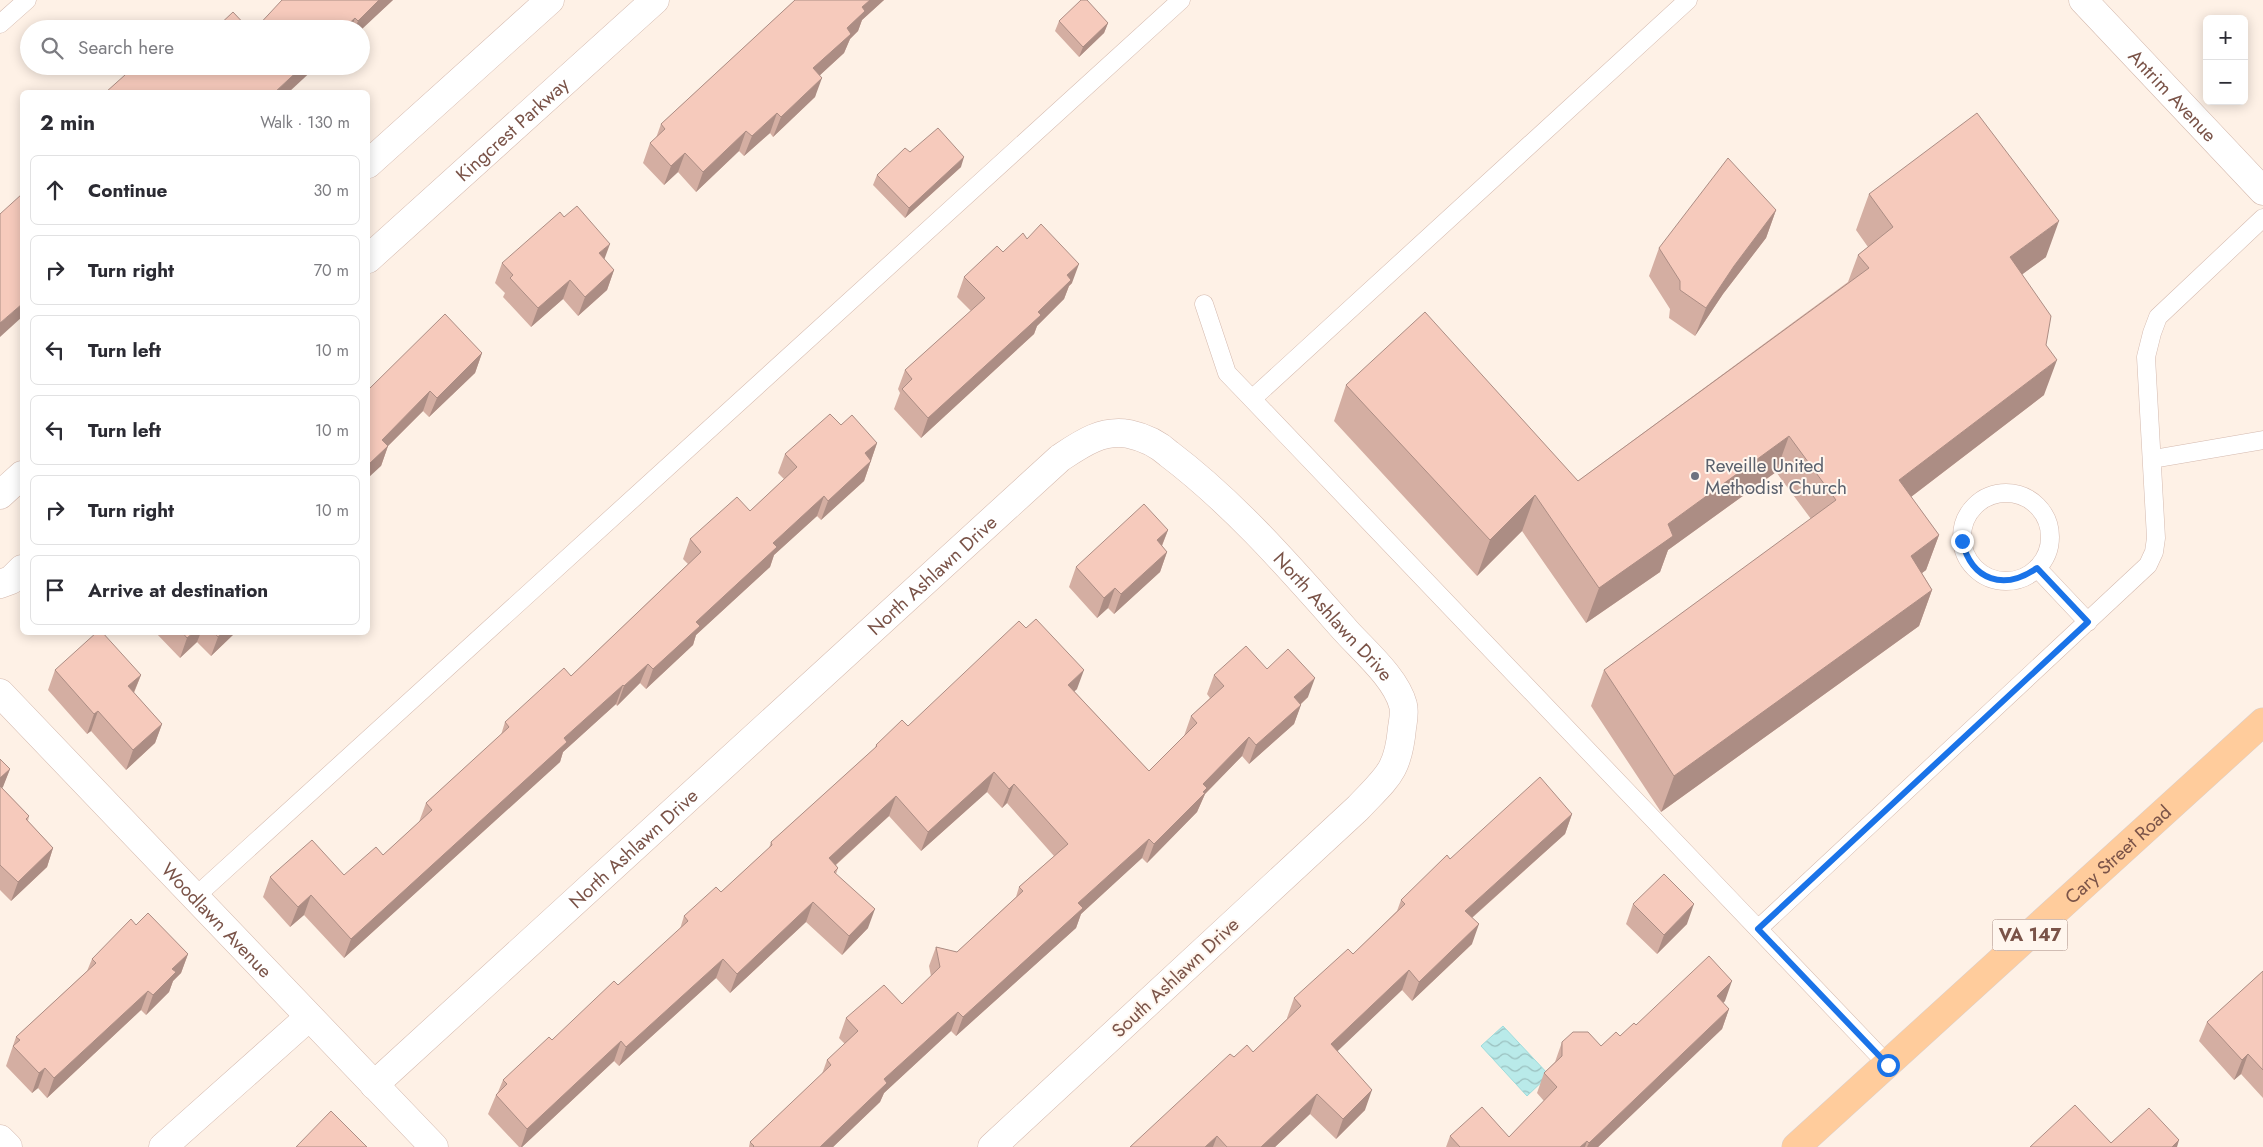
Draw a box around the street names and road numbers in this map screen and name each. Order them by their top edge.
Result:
street label: Antrim Avenue [2122,43,2223,148]
street label: Kingcrest Parkway [450,71,575,188]
street label: North Ashlawn Drive [862,509,1003,641]
street label: North Ashlawn Drive [1267,546,1399,687]
street label: North Ashlawn Drive [563,782,704,915]
street label: Cary Street Road [2059,799,2177,910]
street label: Woodlawn Avenue [155,857,278,984]
street label: South Ashlawn Drive [1106,911,1245,1044]
road number: VA 147 [1992,920,2068,950]

